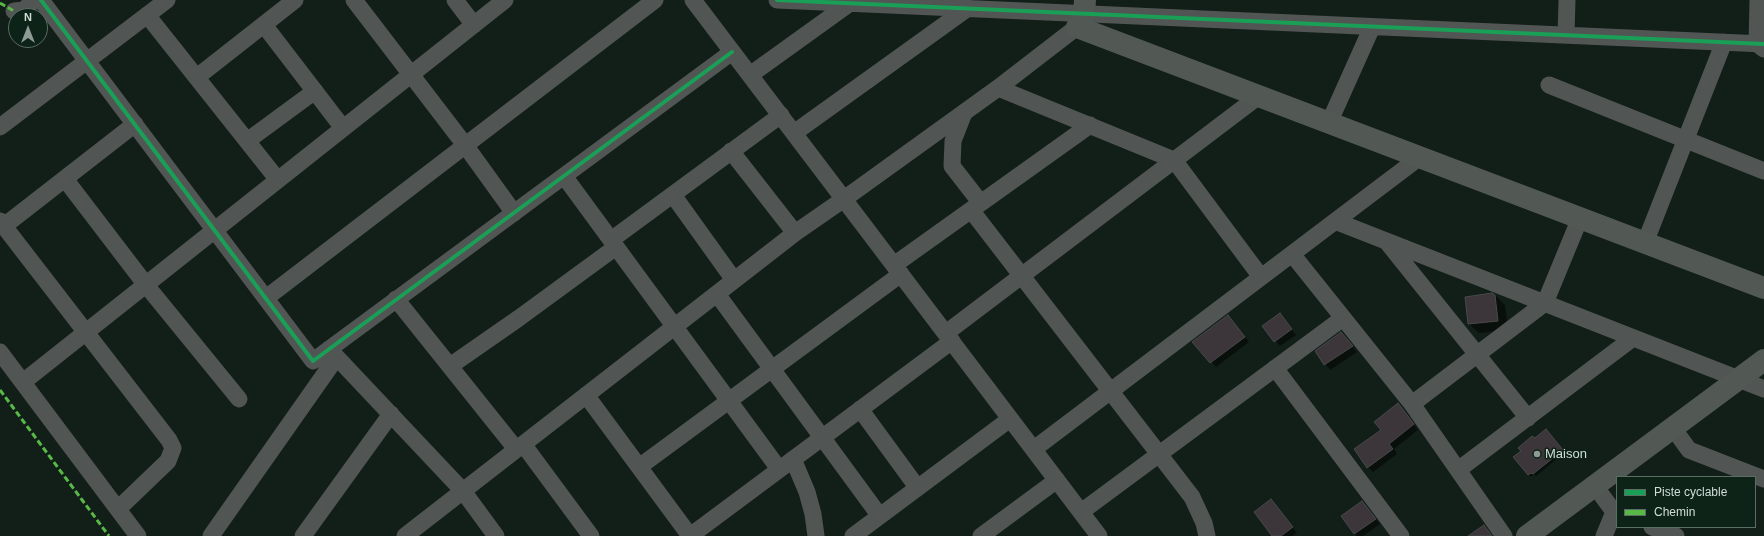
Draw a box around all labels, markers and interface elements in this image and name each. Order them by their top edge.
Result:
north arrow [8,8,48,48]
text: N [24,11,32,23]
place label: Maison [1545,446,1587,462]
marker: Maison [1532,449,1542,459]
legend [1616,476,1756,528]
text: Piste cyclable [1654,485,1727,499]
text: Chemin [1654,505,1695,519]

